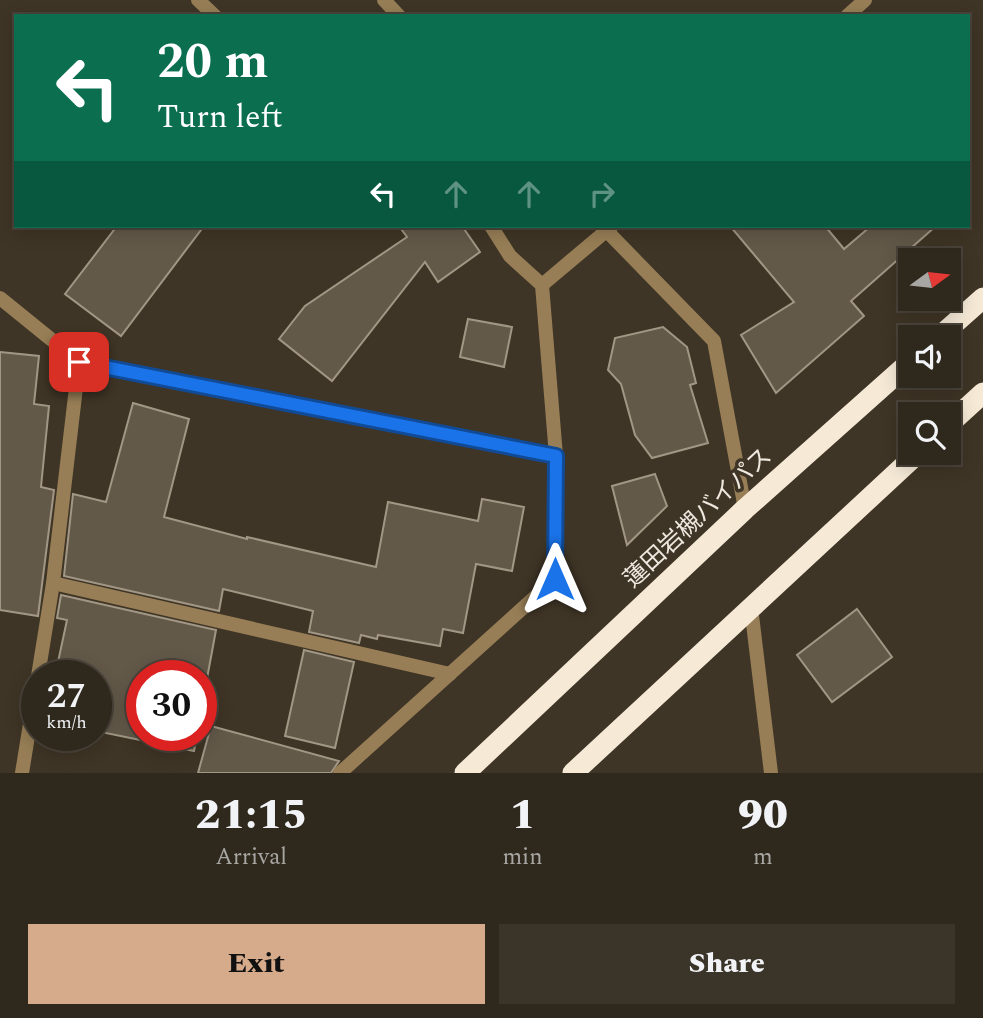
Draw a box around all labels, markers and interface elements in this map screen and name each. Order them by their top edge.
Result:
text: 20 m [157,25,268,100]
icon: left [42,42,133,133]
text: Turn left [157,93,283,142]
icon: left [364,175,402,213]
icon: ahead [437,175,475,213]
icon: ahead [510,175,548,213]
icon: right [583,175,621,213]
north arrow [898,248,961,312]
map controls [898,248,961,465]
button: sound [898,325,961,388]
pin [49,332,109,392]
icon: arrive [60,343,98,381]
button: search [898,402,961,465]
street label: 蓮田岩槻バイパス [616,440,780,596]
position arrow [518,542,592,616]
speed limit sign: 30 [126,660,217,751]
text: 27 [47,670,86,723]
text: km/h [46,709,87,736]
text: 21:15 [195,784,308,847]
text: 1 [510,784,535,847]
text: 90 [738,784,788,847]
text: Arrival [215,840,287,875]
text: min [502,840,543,875]
text: m [753,840,773,875]
button: Exit [28,924,485,1004]
button: Share [499,924,955,1004]

